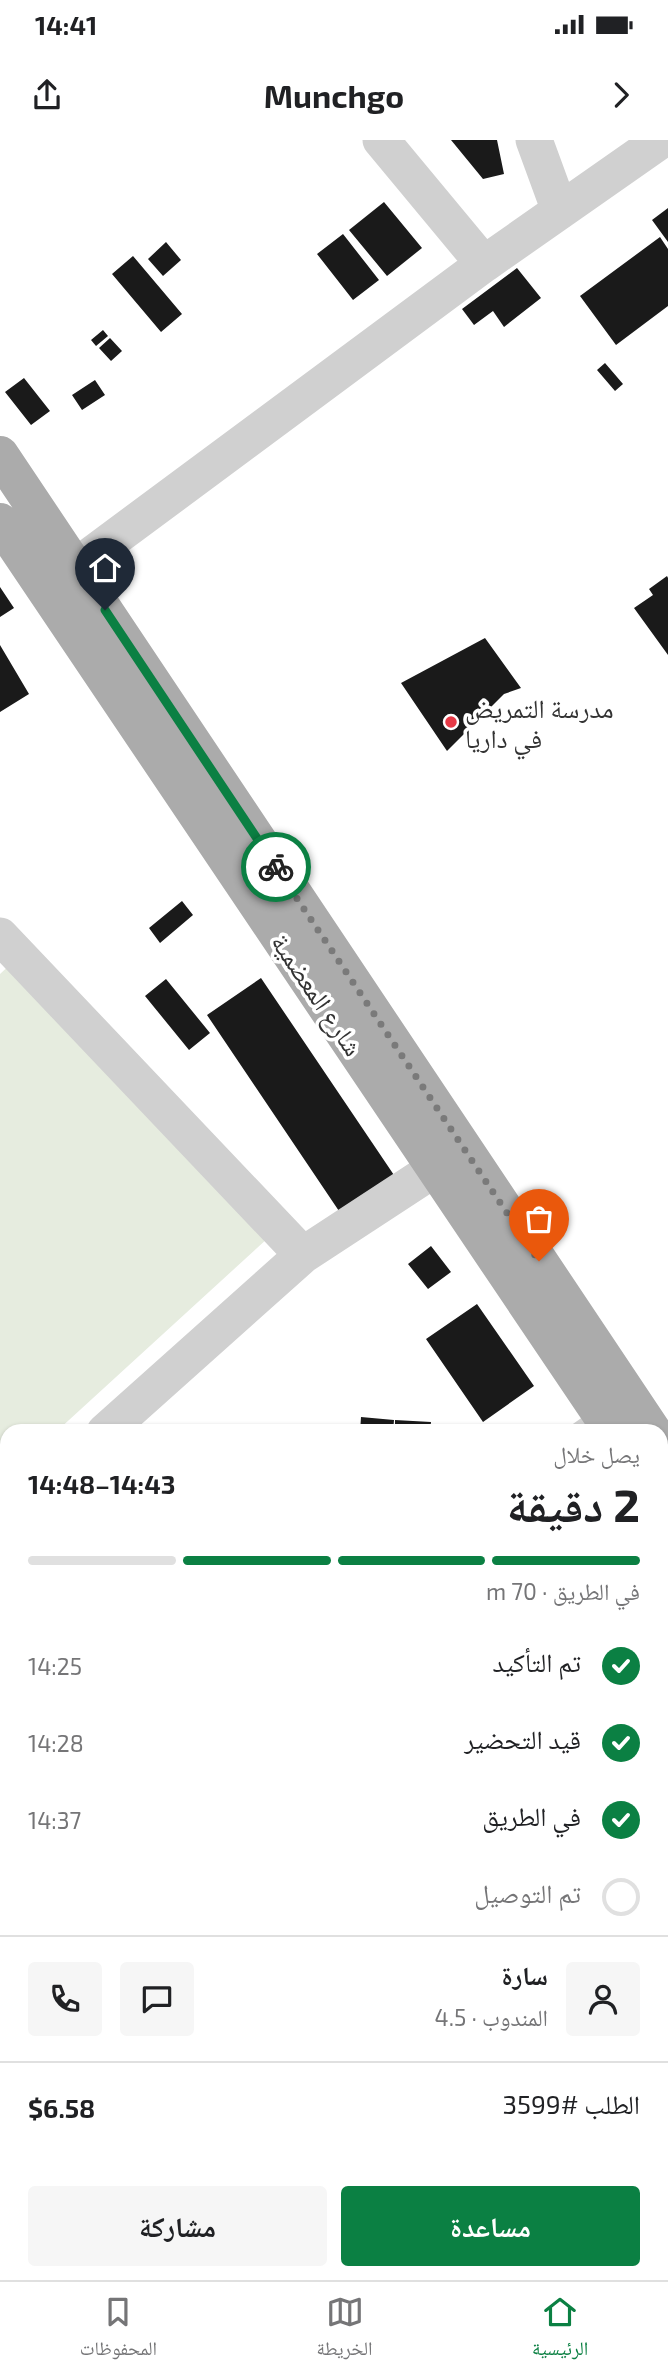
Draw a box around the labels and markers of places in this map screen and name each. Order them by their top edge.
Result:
pin [75,538,135,610]
place label: مدرسة التمريض في داريا [465,692,614,759]
marker: مدرسة التمريض في داريا [443,714,459,730]
pin [509,1189,569,1261]

